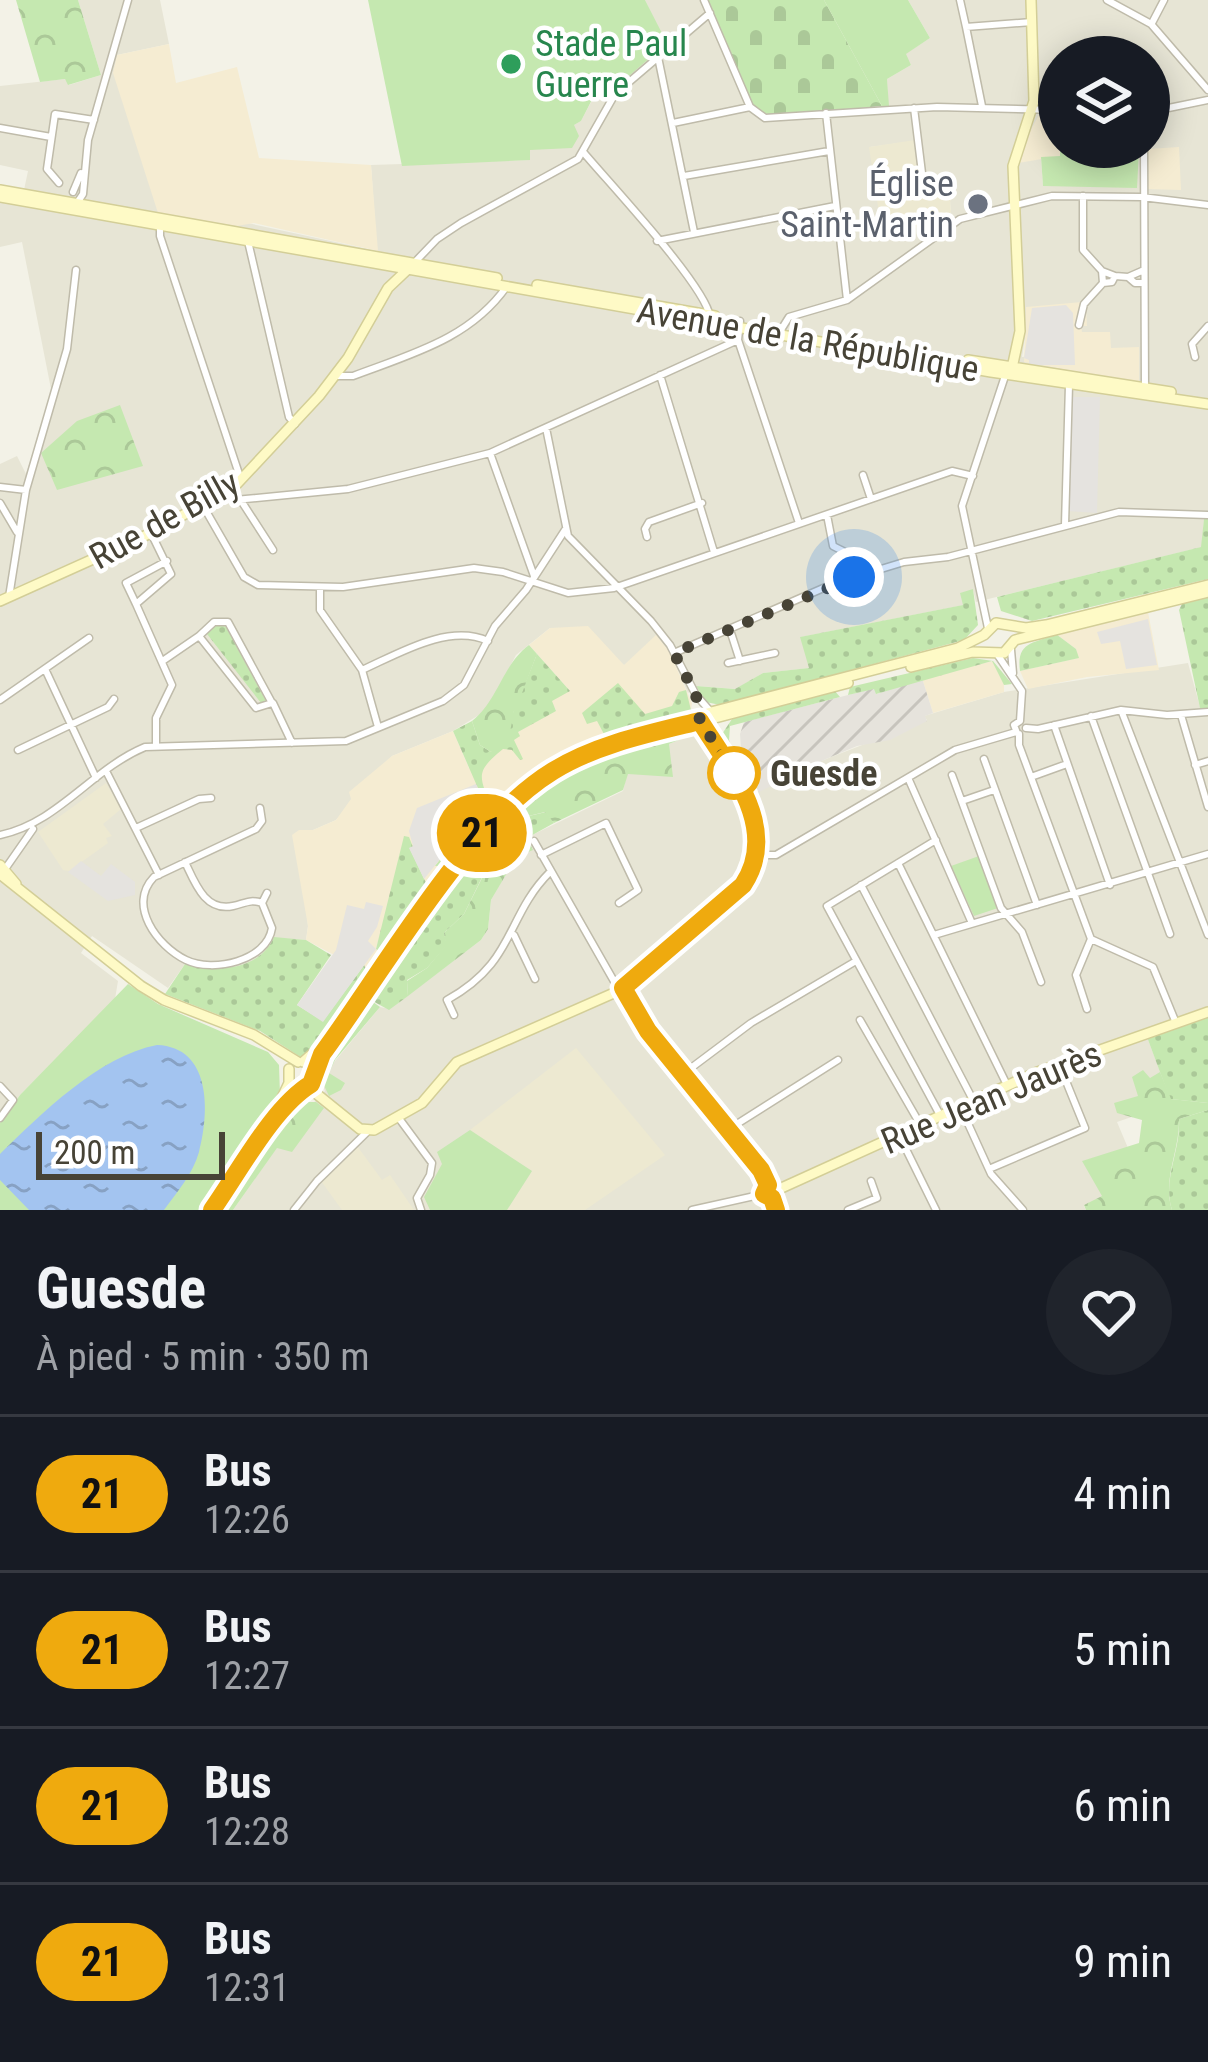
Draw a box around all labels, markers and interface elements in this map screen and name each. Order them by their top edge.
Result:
place label: Stade Paul Guerre [535,23,687,106]
map controls [1038,36,1170,168]
button: layers [1038,36,1170,168]
marker: Stade Paul Guerre [498,51,524,77]
place label: Église Saint-Martin [780,162,954,246]
marker: Église Saint-Martin [965,191,991,217]
street label: Avenue de la République [634,289,982,391]
street label: Rue de Billy [83,462,246,578]
your location [824,547,884,607]
marker: Guesde [709,748,759,798]
place label: Guesde [770,753,877,795]
line badge: 21 [428,794,536,872]
text: 21 [461,808,503,857]
street label: Rue Jean Jaurès [875,1033,1108,1163]
scale bar [36,1126,225,1179]
text: 200 m [54,1133,135,1172]
button: heart [1046,1249,1172,1375]
text: Guesde [36,1255,206,1322]
text: À pied · 5 min · 350 m [36,1334,370,1380]
text: Bus [204,1444,272,1497]
text: 4 min [1073,1467,1172,1520]
text: 21 [81,1469,123,1518]
text: 12:26 [204,1497,290,1543]
text: Bus [204,1600,272,1653]
text: 5 min [1073,1623,1172,1676]
text: 21 [81,1625,123,1674]
text: 12:27 [204,1653,290,1699]
text: Bus [204,1756,272,1809]
text: 6 min [1073,1779,1172,1832]
text: 21 [81,1781,123,1830]
text: 12:28 [204,1809,290,1855]
text: Bus [204,1912,272,1965]
text: 9 min [1073,1935,1172,1988]
text: 21 [81,1937,123,1986]
text: 12:31 [204,1965,290,2011]

